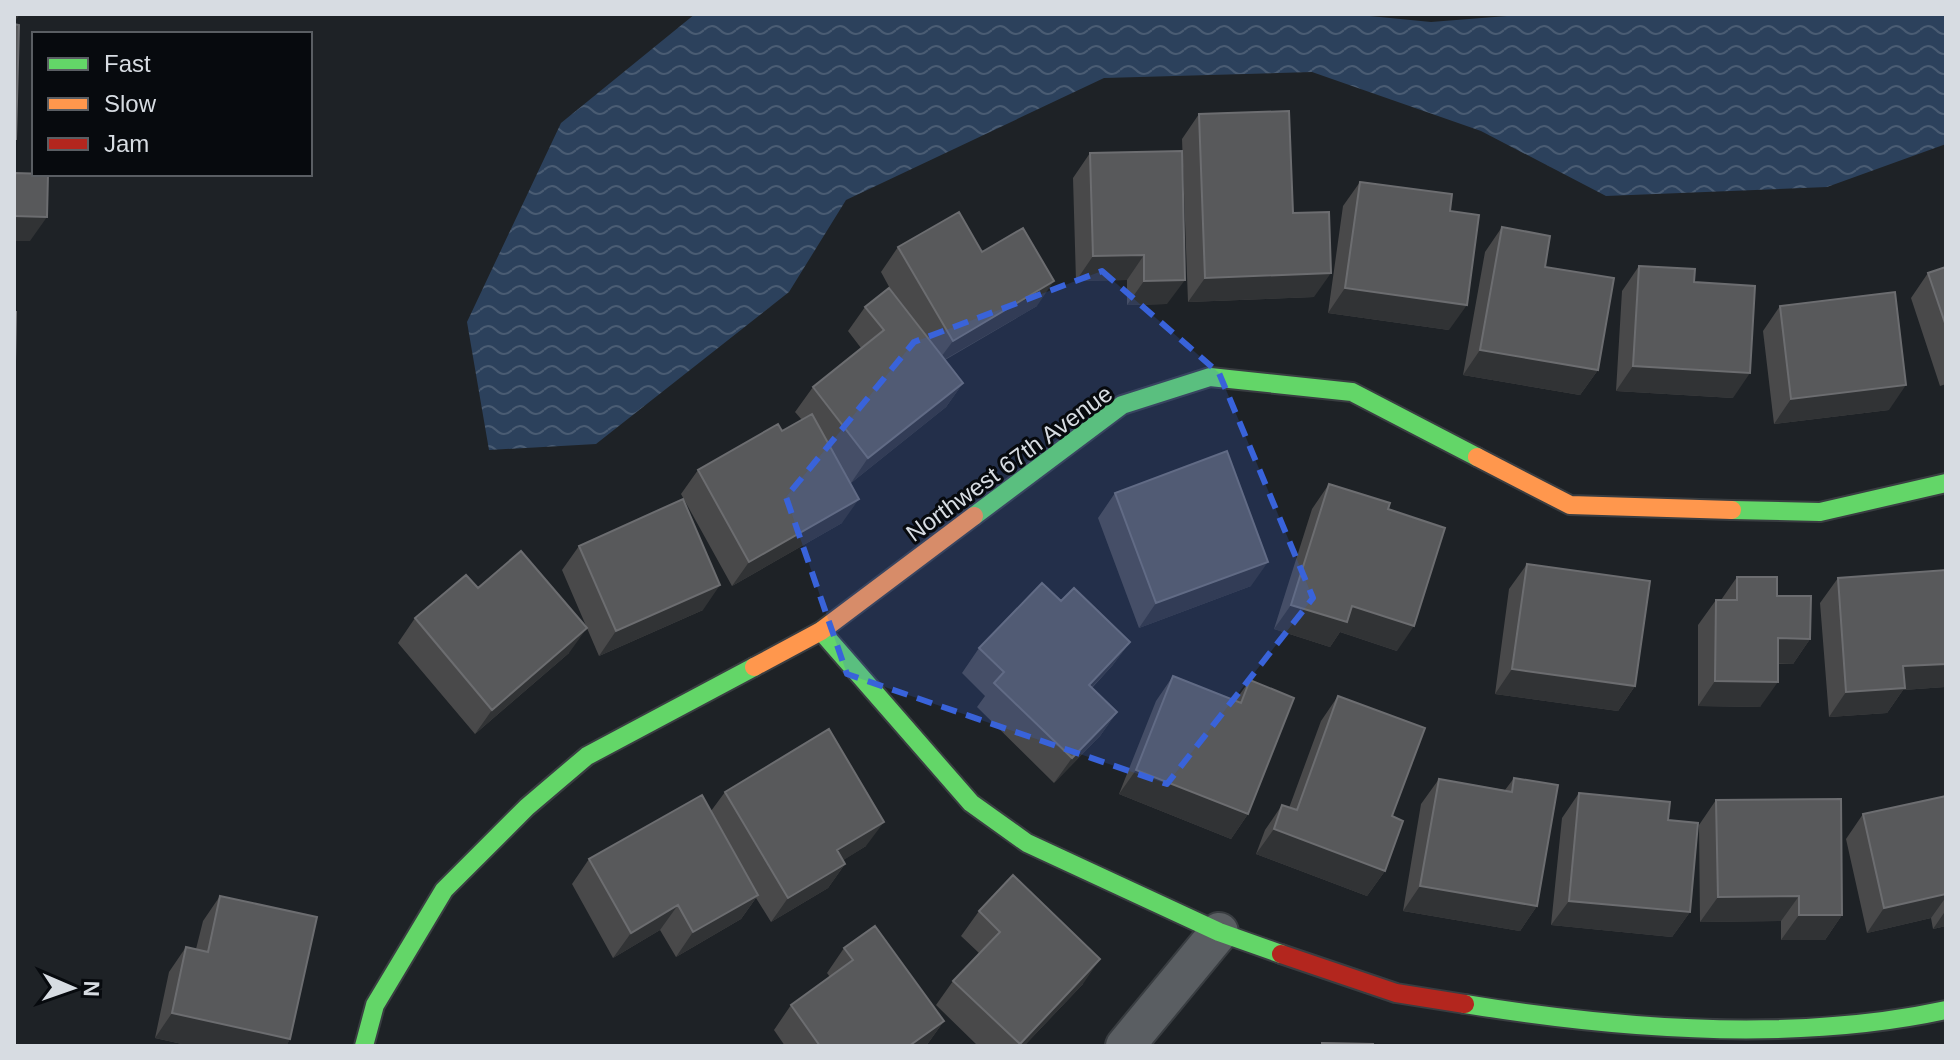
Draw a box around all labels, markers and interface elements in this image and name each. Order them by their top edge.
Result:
legend [32,32,312,176]
text: Fast [104,50,151,77]
text: Slow [104,90,157,117]
text: Jam [104,130,149,157]
street label: Northwest 67th Avenue [901,379,1117,547]
north arrow [32,948,112,1028]
text: N [79,980,104,997]

